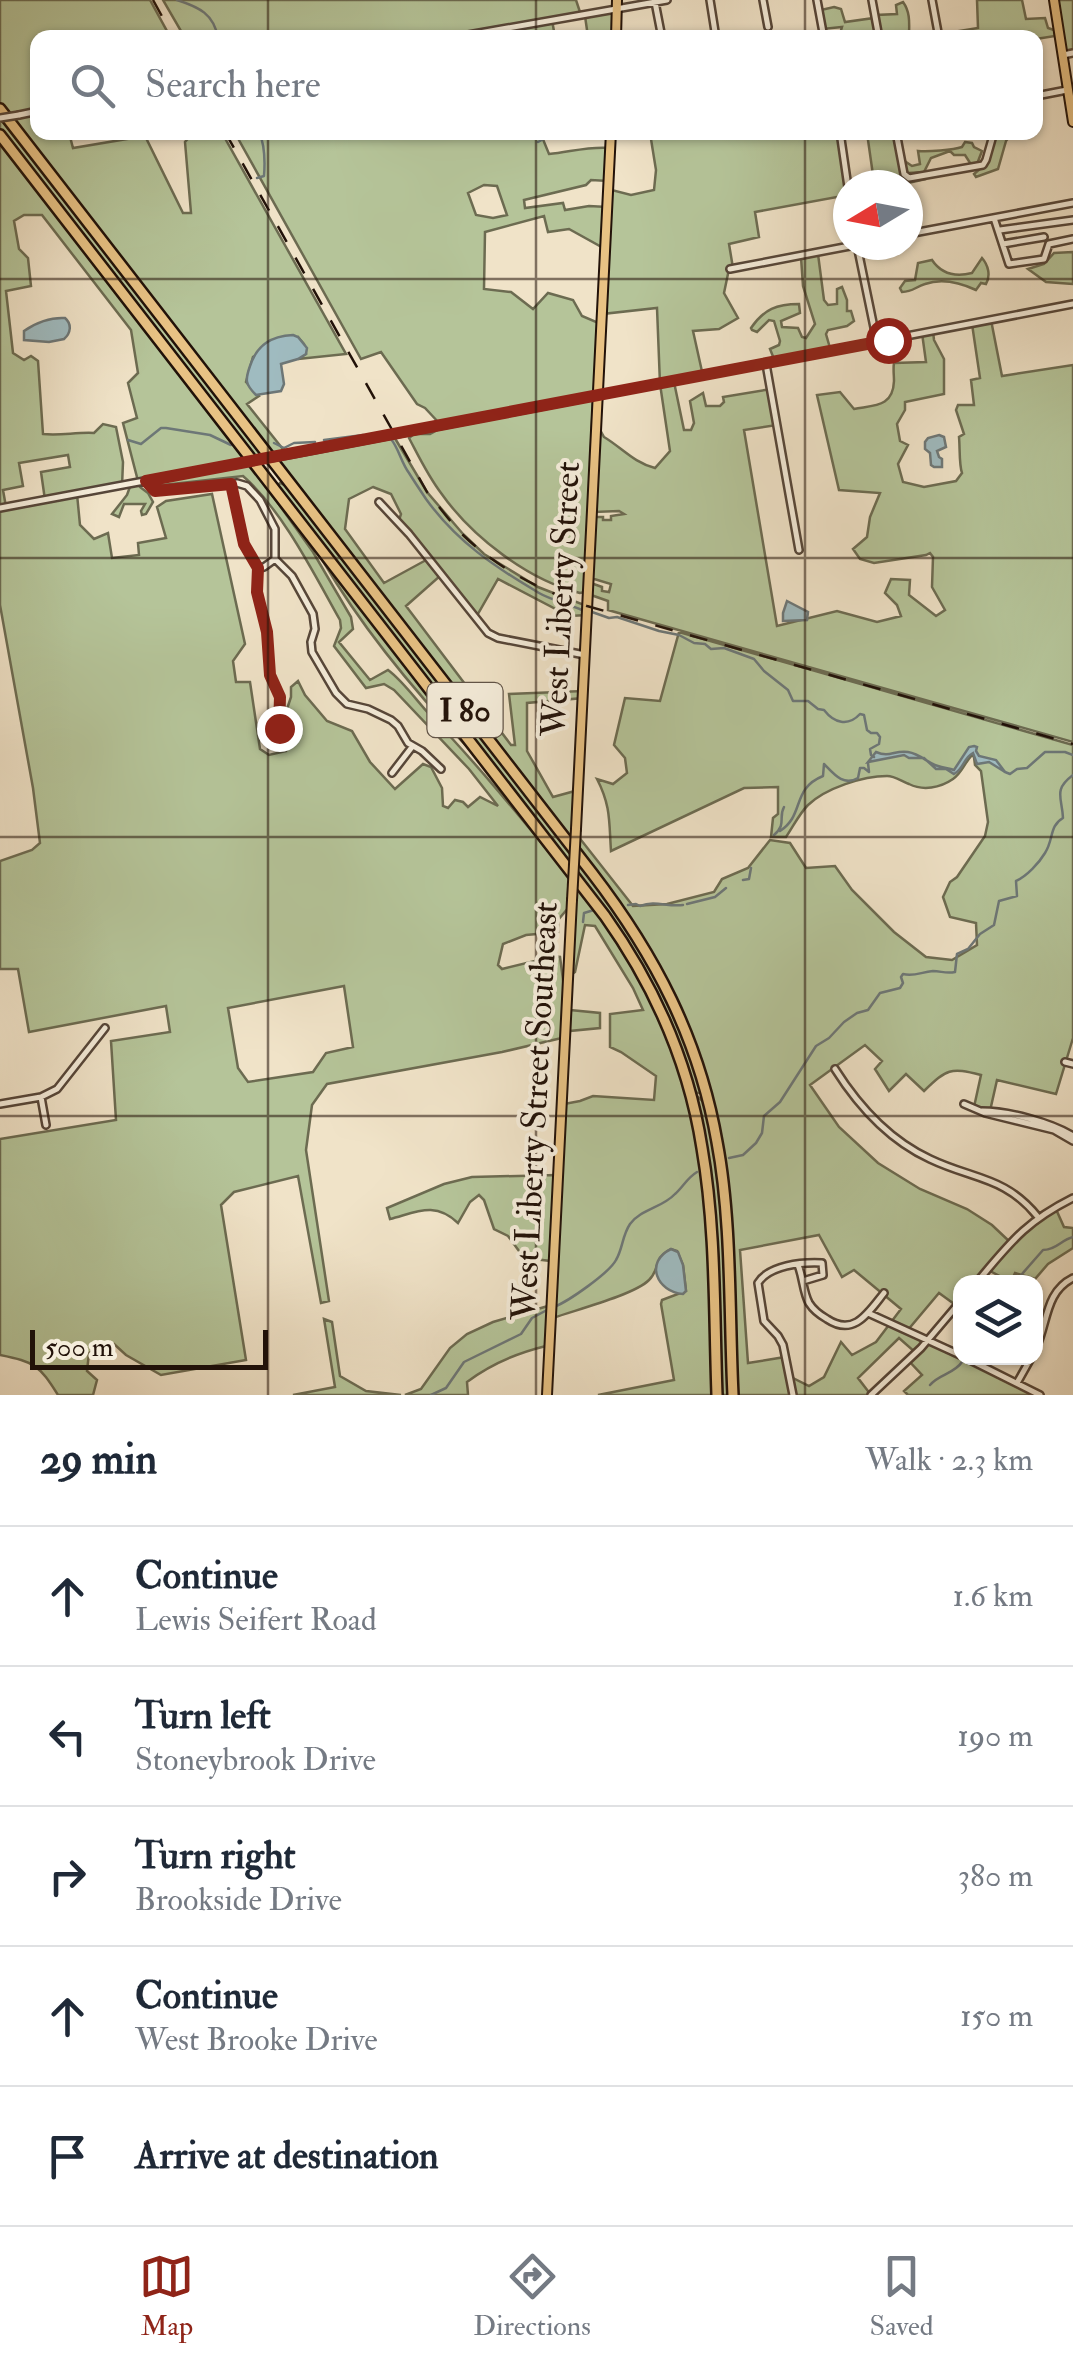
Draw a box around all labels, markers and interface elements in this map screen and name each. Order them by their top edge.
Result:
search box [30,30,1043,140]
icon: search [65,58,120,113]
text: Search here [145,61,321,109]
north arrow [833,170,923,260]
route start [866,318,912,364]
street label: West Liberty Street [532,460,590,739]
road number: I 80 [428,683,502,737]
route end [257,706,303,752]
street label: West Liberty Street Southeast [502,900,568,1323]
map controls [953,1275,1043,1365]
button: layers [953,1275,1043,1365]
scale bar [30,1325,268,1370]
text: 500 m [45,1330,113,1365]
text: 29 min [40,1434,157,1486]
text: Walk · 2.3 km [865,1440,1033,1480]
text: Continue [135,1552,278,1600]
icon: ahead [40,1569,95,1624]
text: 1.6 km [952,1576,1033,1616]
text: Lewis Seifert Road [135,1600,377,1640]
text: Turn left [135,1692,271,1740]
icon: left [40,1709,95,1764]
text: 190 m [957,1716,1033,1756]
text: Stoneybrook Drive [135,1740,376,1780]
text: Turn right [135,1832,296,1880]
icon: right [40,1849,95,1904]
text: 380 m [958,1856,1033,1896]
text: Brookside Drive [135,1880,342,1920]
text: Continue [135,1972,278,2020]
icon: ahead [40,1989,95,2044]
text: 150 m [960,1996,1033,2036]
text: West Brooke Drive [135,2020,378,2060]
icon: arrive [40,2129,95,2184]
text: Arrive at destination [135,2132,439,2180]
tab: Map [139,2249,194,2344]
tab: Directions [473,2249,591,2344]
tab: Saved [870,2249,934,2344]

